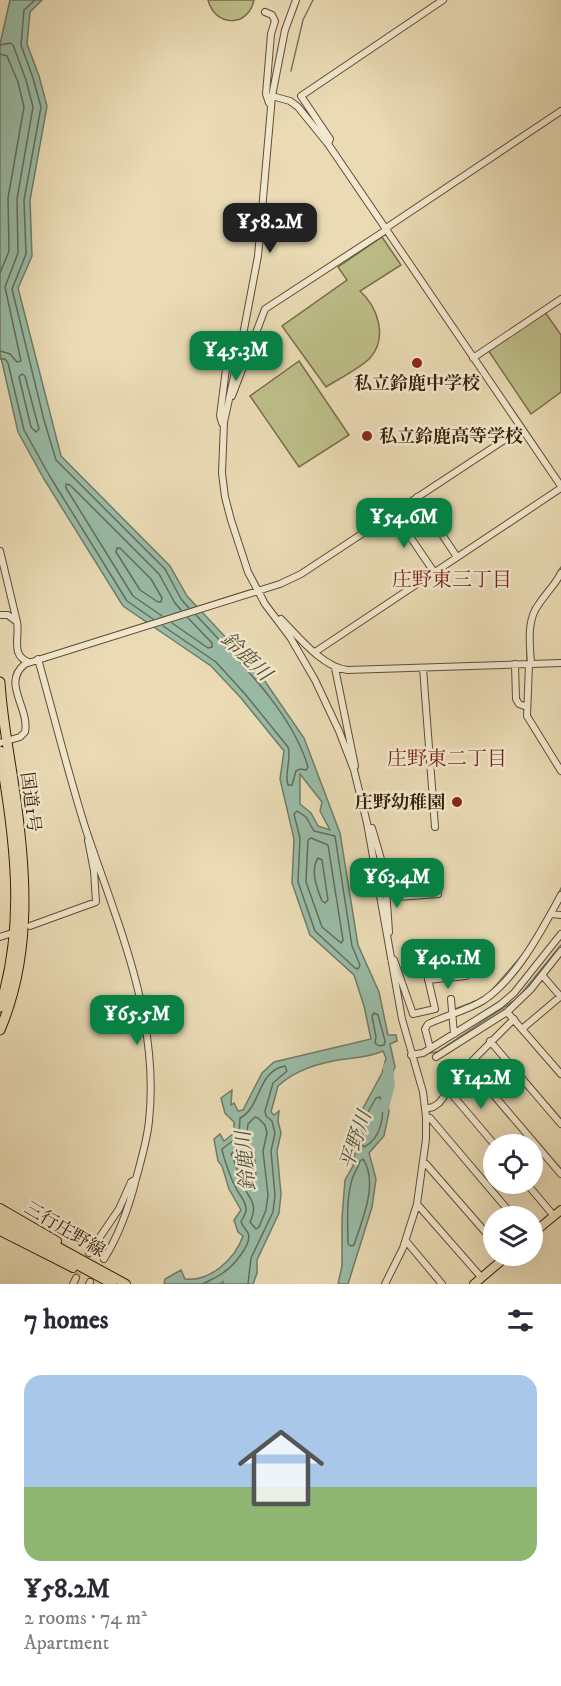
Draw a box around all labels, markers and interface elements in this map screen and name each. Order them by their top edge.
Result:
pin: ¥58.2M [221,203,319,254]
text: ¥58.2M [237,210,303,235]
pin: ¥45.3M [187,331,285,382]
text: ¥45.3M [204,338,268,363]
marker: 私立鈴鹿中学校 [410,356,424,370]
place label: 私立鈴鹿中学校 [354,373,480,395]
place label: 私立鈴鹿高等学校 [379,426,523,448]
marker: 私立鈴鹿高等学校 [360,429,374,443]
pin: ¥54.6M [355,498,453,549]
text: ¥54.6M [370,505,438,530]
district label: 庄野東三丁目 [392,568,512,593]
water label: 鈴鹿川 [216,627,278,688]
district label: 庄野東二丁目 [387,747,507,772]
street label: 国道1号 [15,771,45,834]
place label: 庄野幼稚園 [355,792,445,814]
marker: 庄野幼稚園 [450,795,464,809]
pin: ¥63.4M [348,858,446,909]
text: ¥63.4M [364,865,430,890]
pin: ¥40.1M [399,939,497,990]
text: ¥40.1M [415,946,481,971]
pin: ¥65.5M [88,995,186,1046]
text: ¥65.5M [104,1002,170,1027]
pin: ¥142M [439,1059,523,1110]
text: ¥142M [451,1066,511,1091]
water label: 平野川 [335,1106,379,1173]
water label: 鈴鹿川 [231,1128,262,1192]
map controls [483,1134,543,1266]
button: locate [483,1134,543,1194]
street label: 三行庄野線 [20,1197,109,1262]
button: layers [483,1206,543,1266]
text: 7 homes [24,1304,108,1337]
icon: filters [504,1304,537,1337]
icon: home [227,1414,335,1522]
text: ¥58.2M [24,1573,110,1606]
text: 2 rooms · 74 m² [24,1606,147,1631]
text: Apartment [24,1631,109,1656]

